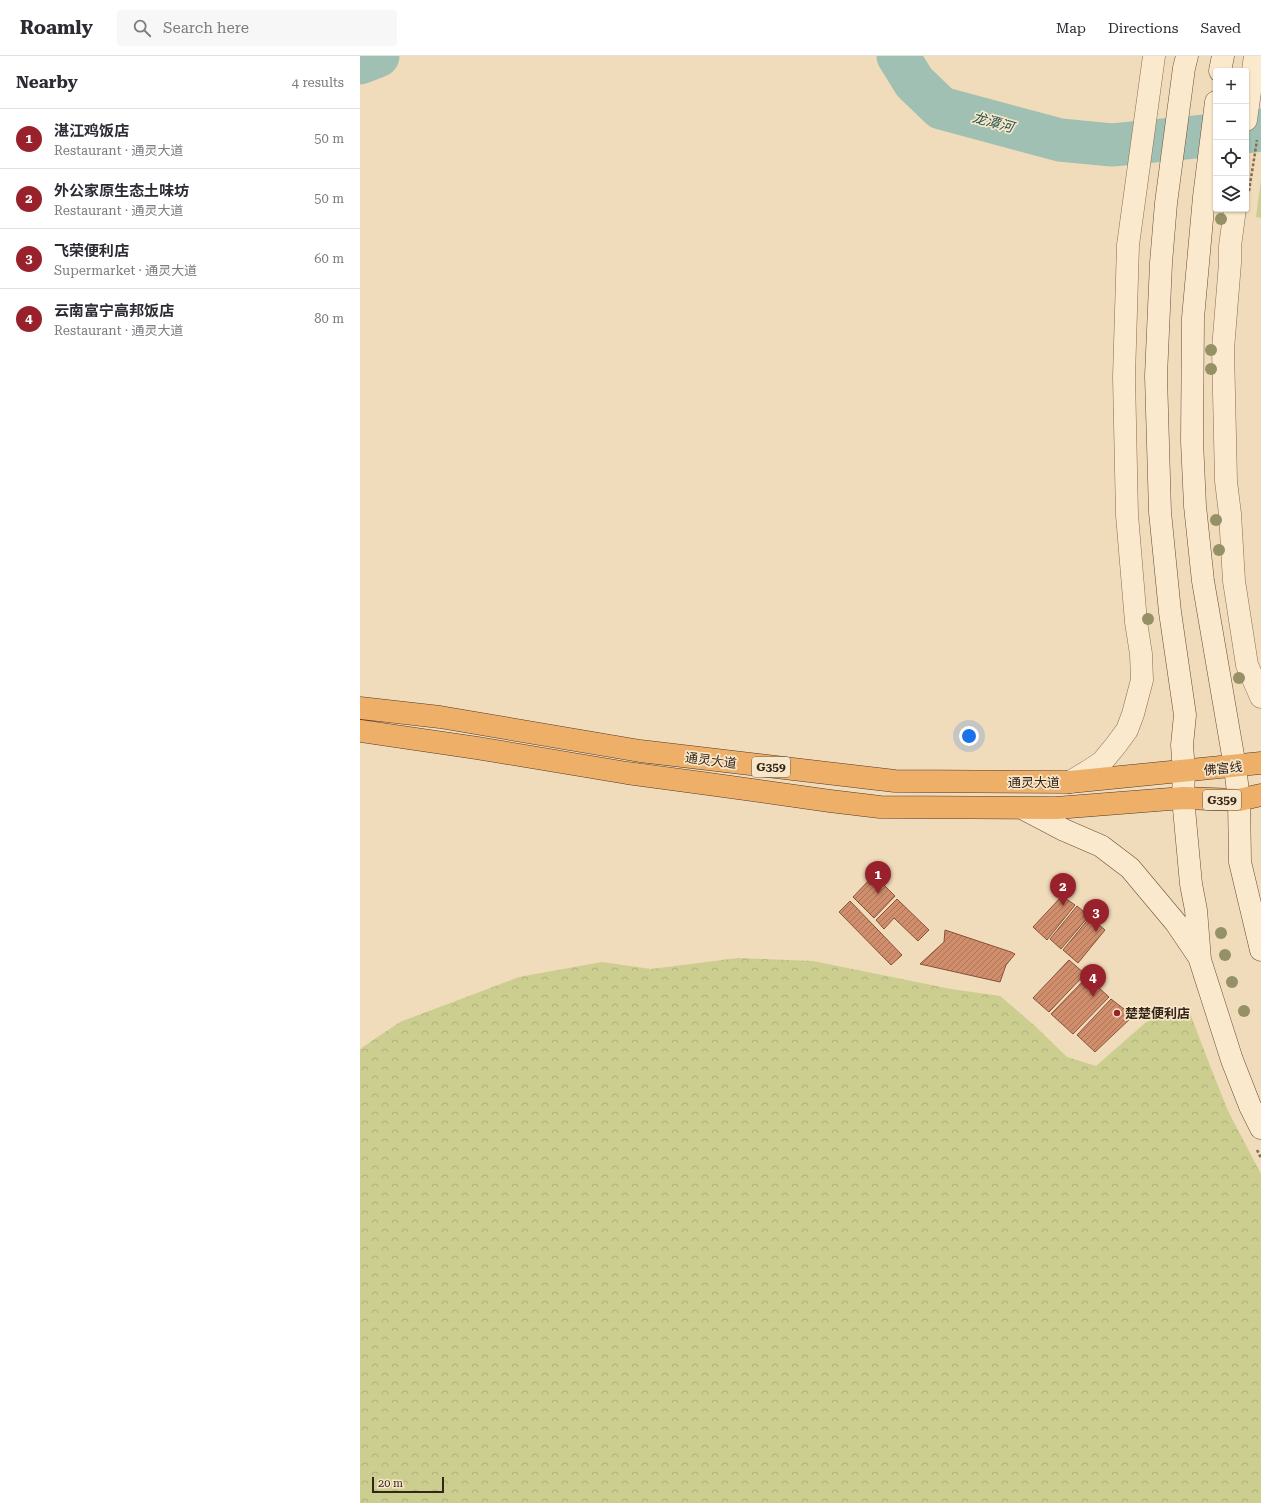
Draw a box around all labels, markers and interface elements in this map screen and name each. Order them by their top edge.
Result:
search box [117,10,397,46]
text: Roamly [20,16,93,39]
icon: search [131,17,153,39]
text: Search here [163,19,249,37]
text: Map [1056,20,1086,36]
text: Directions [1108,20,1178,36]
text: Saved [1200,20,1241,36]
map controls [1213,68,1249,212]
button: + [1213,68,1249,104]
text: Nearby [16,72,78,92]
text: 4 results [292,75,344,90]
button: − [1213,104,1249,140]
water label: 龙潭河 [971,109,1018,136]
text: 湛江鸡饭店 [54,122,129,140]
text: 1 [25,131,33,146]
text: 50 m [314,131,344,146]
button: locate [1213,140,1249,176]
text: Restaurant · 通灵大道 [54,143,183,158]
button: layers [1213,176,1249,212]
text: 外公家原生态土味坊 [54,182,189,200]
text: 2 [25,191,33,206]
text: 50 m [314,191,344,206]
text: Restaurant · 通灵大道 [54,203,183,218]
text: 飞荣便利店 [54,242,129,260]
text: 3 [25,251,33,266]
text: 60 m [314,251,344,266]
text: Supermarket · 通灵大道 [54,263,197,278]
text: 云南富宁高邦饭店 [54,302,174,320]
text: 4 [25,311,33,326]
text: 80 m [314,311,344,326]
text: Restaurant · 通灵大道 [54,323,183,338]
your location [959,726,979,746]
street label: 通灵大道 [684,750,738,771]
road number: G359 [752,757,790,777]
street label: 佛富线 [1203,759,1243,778]
street label: 通灵大道 [1008,775,1060,790]
road number: G359 [1203,790,1241,810]
pin: 1 [865,861,891,894]
pin: 2 [1050,873,1076,906]
pin: 3 [1083,899,1109,932]
pin: 4 [1080,964,1106,997]
place label: 楚楚便利店 [1125,1006,1190,1021]
marker: 楚楚便利店 [1112,1008,1122,1018]
scale bar [372,1475,444,1494]
text: 20 m [378,1477,403,1490]

